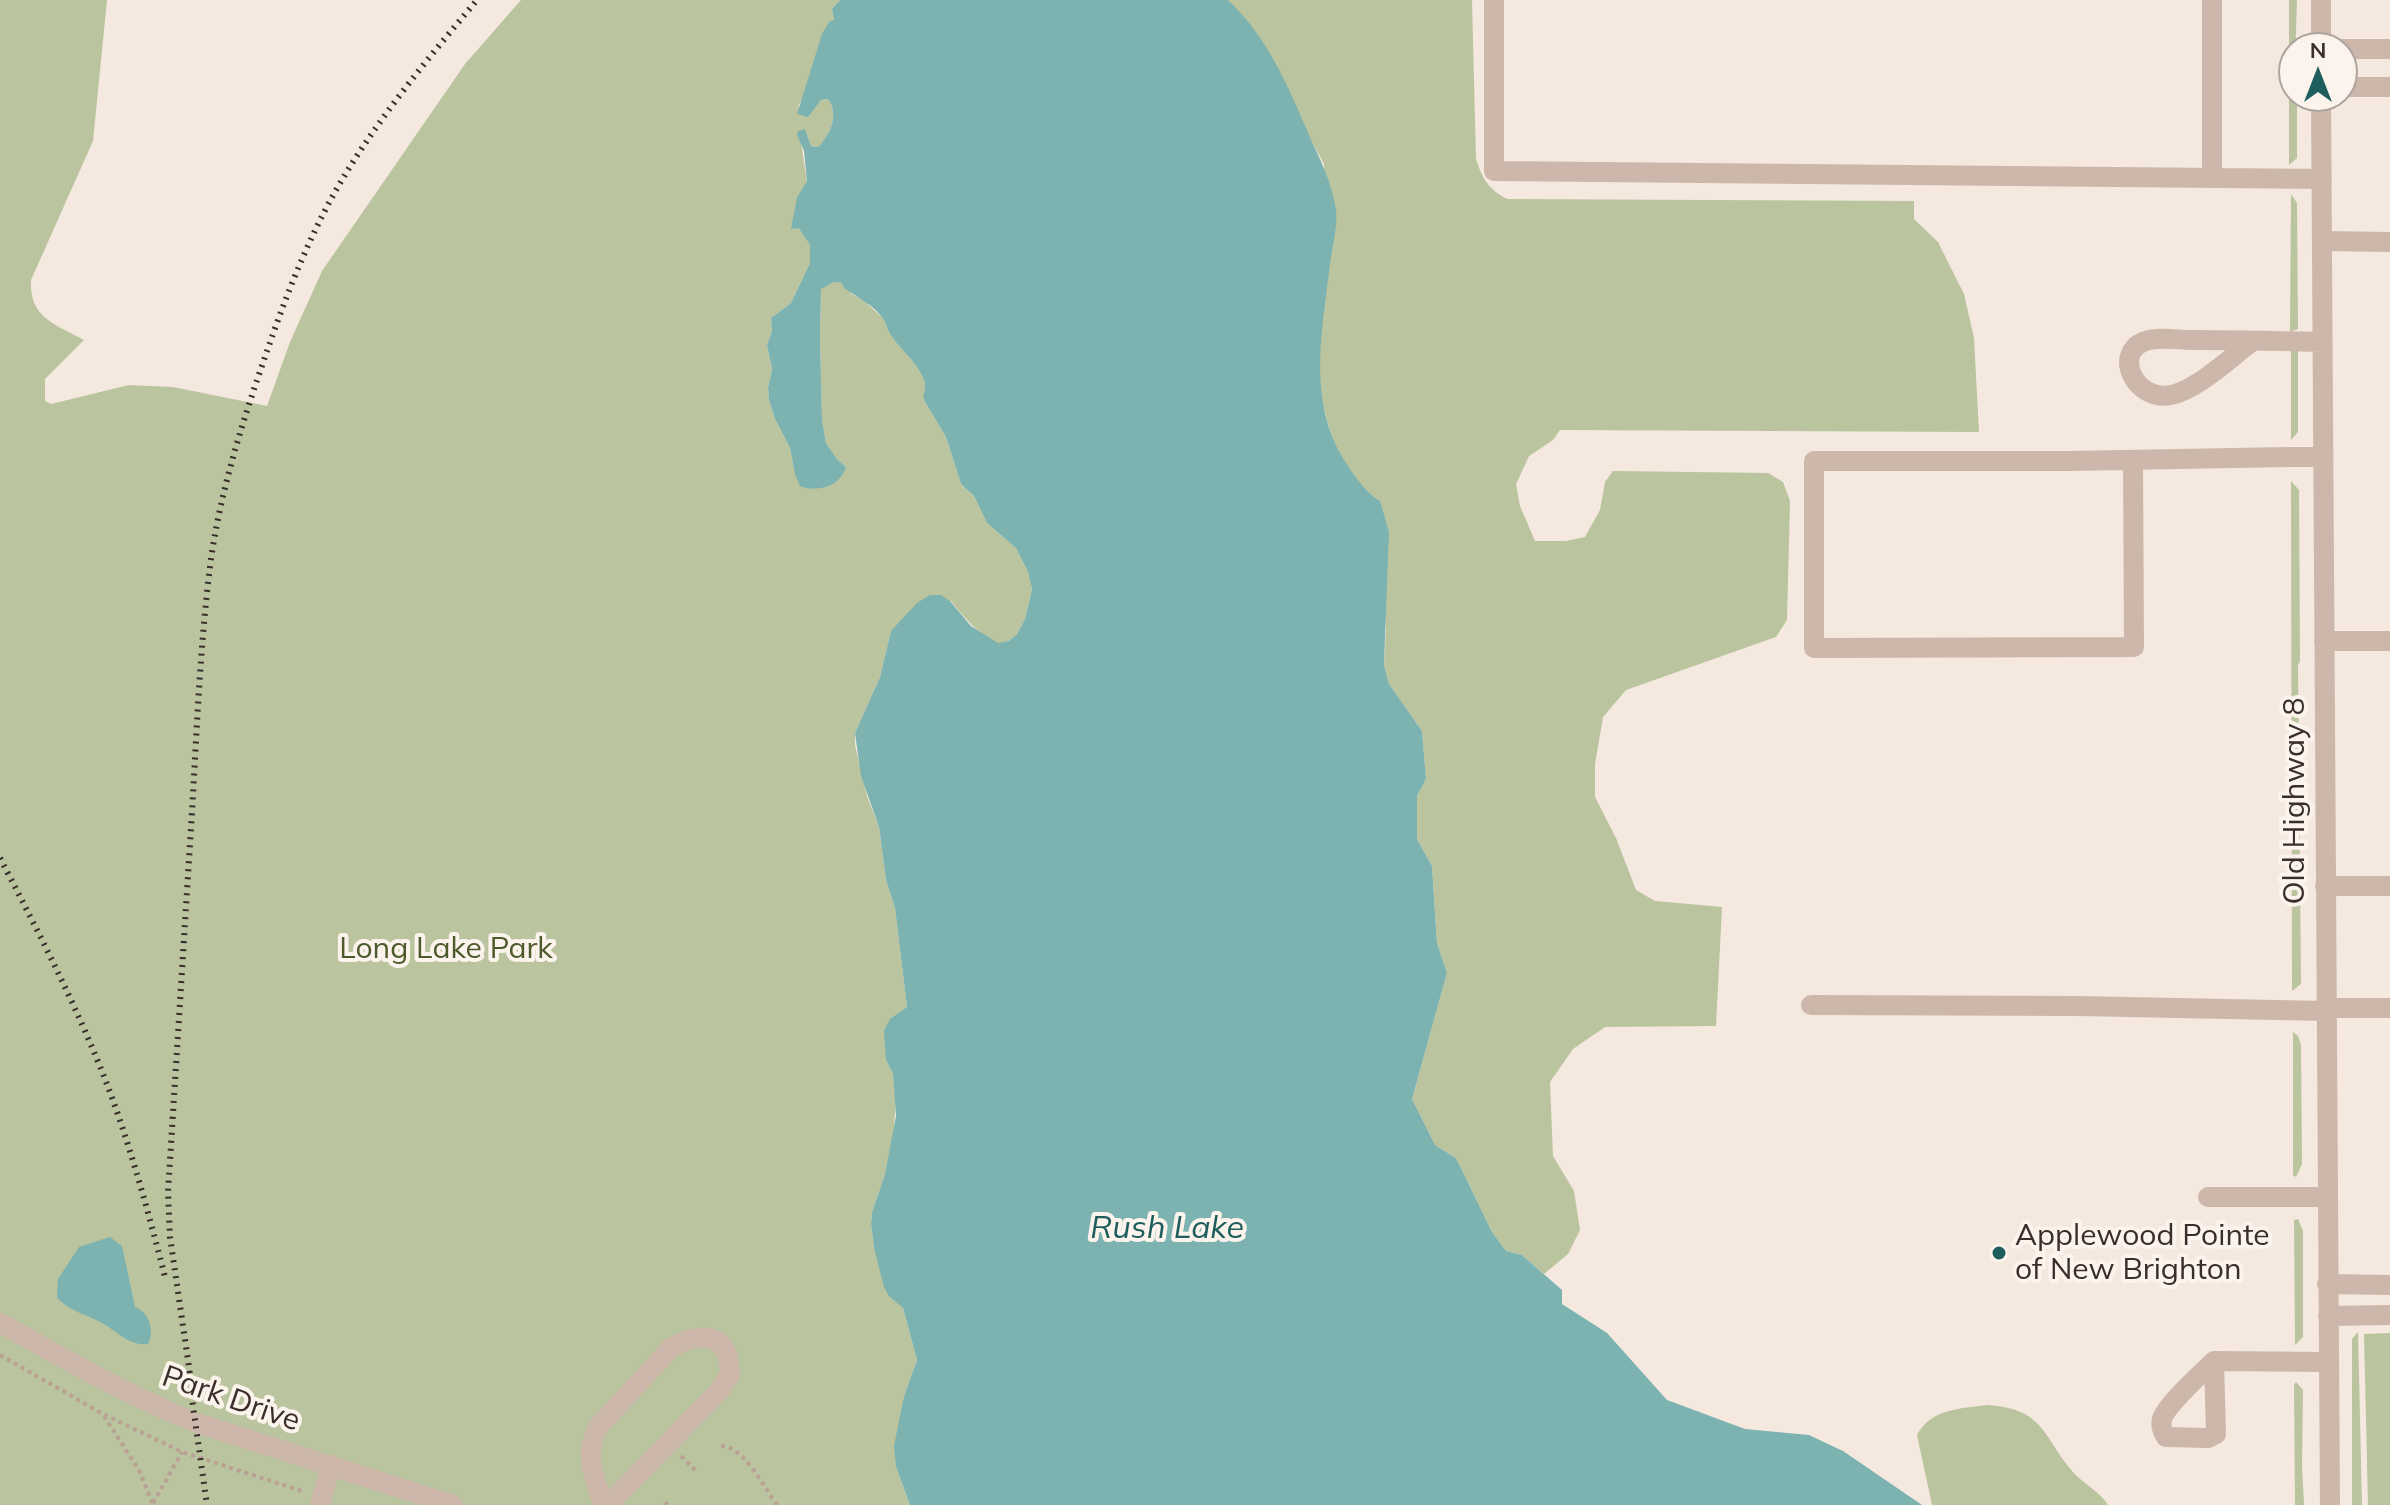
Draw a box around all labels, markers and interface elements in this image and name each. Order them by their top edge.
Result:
north arrow [2278,32,2358,112]
text: N [2310,36,2326,64]
street label: Old Highway 8 [2277,697,2313,905]
park label: Long Lake Park [339,931,553,967]
water label: Rush Lake [1090,1209,1244,1247]
place label: Applewood Pointe of New Brighton [2015,1218,2270,1288]
marker: Applewood Pointe of New Brighton [1990,1244,2008,1262]
street label: Park Drive [157,1359,305,1439]

